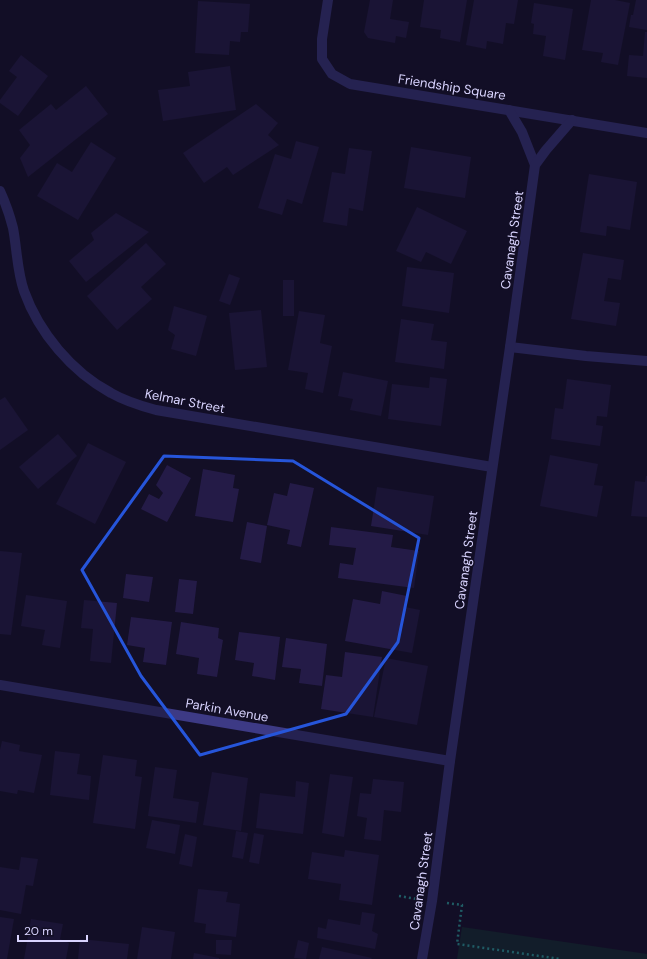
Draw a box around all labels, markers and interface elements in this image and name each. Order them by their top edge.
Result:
street label: Friendship Square [397,70,507,104]
street label: Cavanagh Street [497,190,527,290]
street label: Kelmar Street [144,385,226,417]
street label: Cavanagh Street [451,510,481,610]
street label: Parkin Avenue [184,694,270,726]
street label: Cavanagh Street [406,831,436,931]
scale bar [18,917,87,943]
text: 20 m [24,923,53,939]

